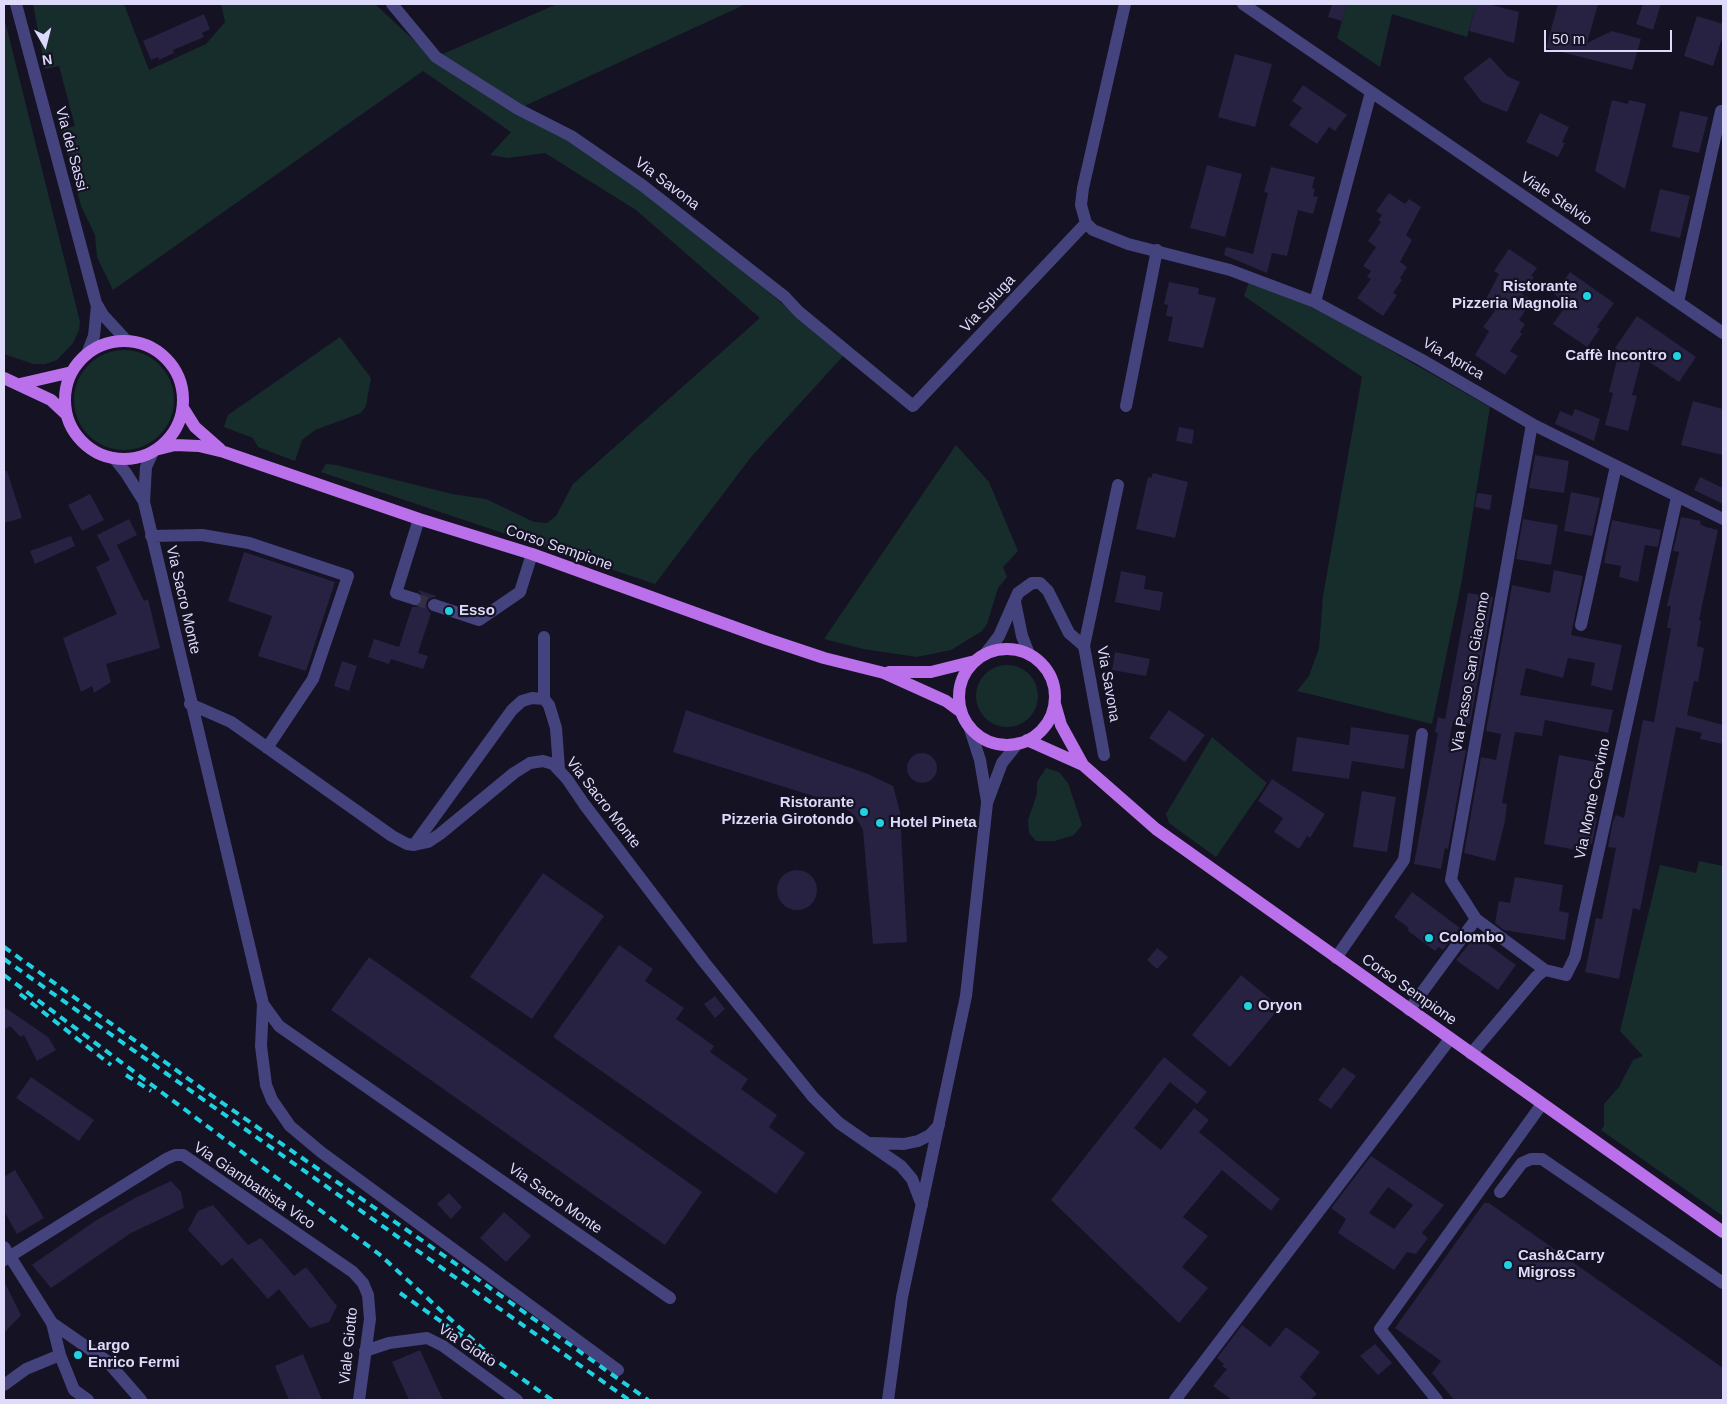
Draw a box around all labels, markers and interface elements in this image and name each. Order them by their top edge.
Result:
north arrow [20,20,70,70]
scale bar [1547,20,1674,52]
text: 50 m [1552,30,1585,47]
text: N [41,51,53,68]
street label: Via dei Sassi [51,105,91,193]
street label: Via Savona [631,154,703,214]
street label: Viale Stelvio [1517,169,1595,229]
street label: Via Spluga [957,271,1019,337]
place label: Ristorante Pizzeria Magnolia [1452,278,1577,313]
marker: Ristorante Pizzeria Magnolia [1581,290,1593,302]
street label: Via Aprica [1419,334,1487,384]
place label: Caffè Incontro [1565,347,1667,365]
marker: Caffè Incontro [1671,350,1683,362]
street label: Corso Sempione [503,521,615,575]
street label: Via Sacro Monte [162,544,204,656]
street label: Via Passo San Giacomo [1448,591,1494,753]
place label: Esso [459,602,495,620]
marker: Esso [443,605,455,617]
street label: Via Savona [1092,645,1124,723]
street label: Via Monte Cervino [1571,737,1615,861]
street label: Via Sacro Monte [562,754,644,852]
place label: Ristorante Pizzeria Girotondo [721,794,854,829]
marker: Ristorante Pizzeria Girotondo [858,806,870,818]
place label: Hotel Pineta [890,814,977,832]
marker: Hotel Pineta [874,817,886,829]
place label: Colombo [1439,929,1504,947]
marker: Colombo [1423,932,1435,944]
street label: Corso Sempione [1358,951,1460,1029]
place label: Oryon [1258,997,1302,1015]
marker: Oryon [1242,1000,1254,1012]
street label: Via Giambattista Vico [190,1139,318,1233]
street label: Via Sacro Monte [505,1160,605,1238]
place label: Cash&Carry Migross [1518,1247,1605,1282]
marker: Cash&Carry Migross [1502,1259,1514,1271]
street label: Viale Giotto [336,1307,362,1385]
street label: Via Giotto [435,1321,499,1371]
place label: Largo Enrico Fermi [88,1337,180,1372]
marker: Largo Enrico Fermi [72,1349,84,1361]

